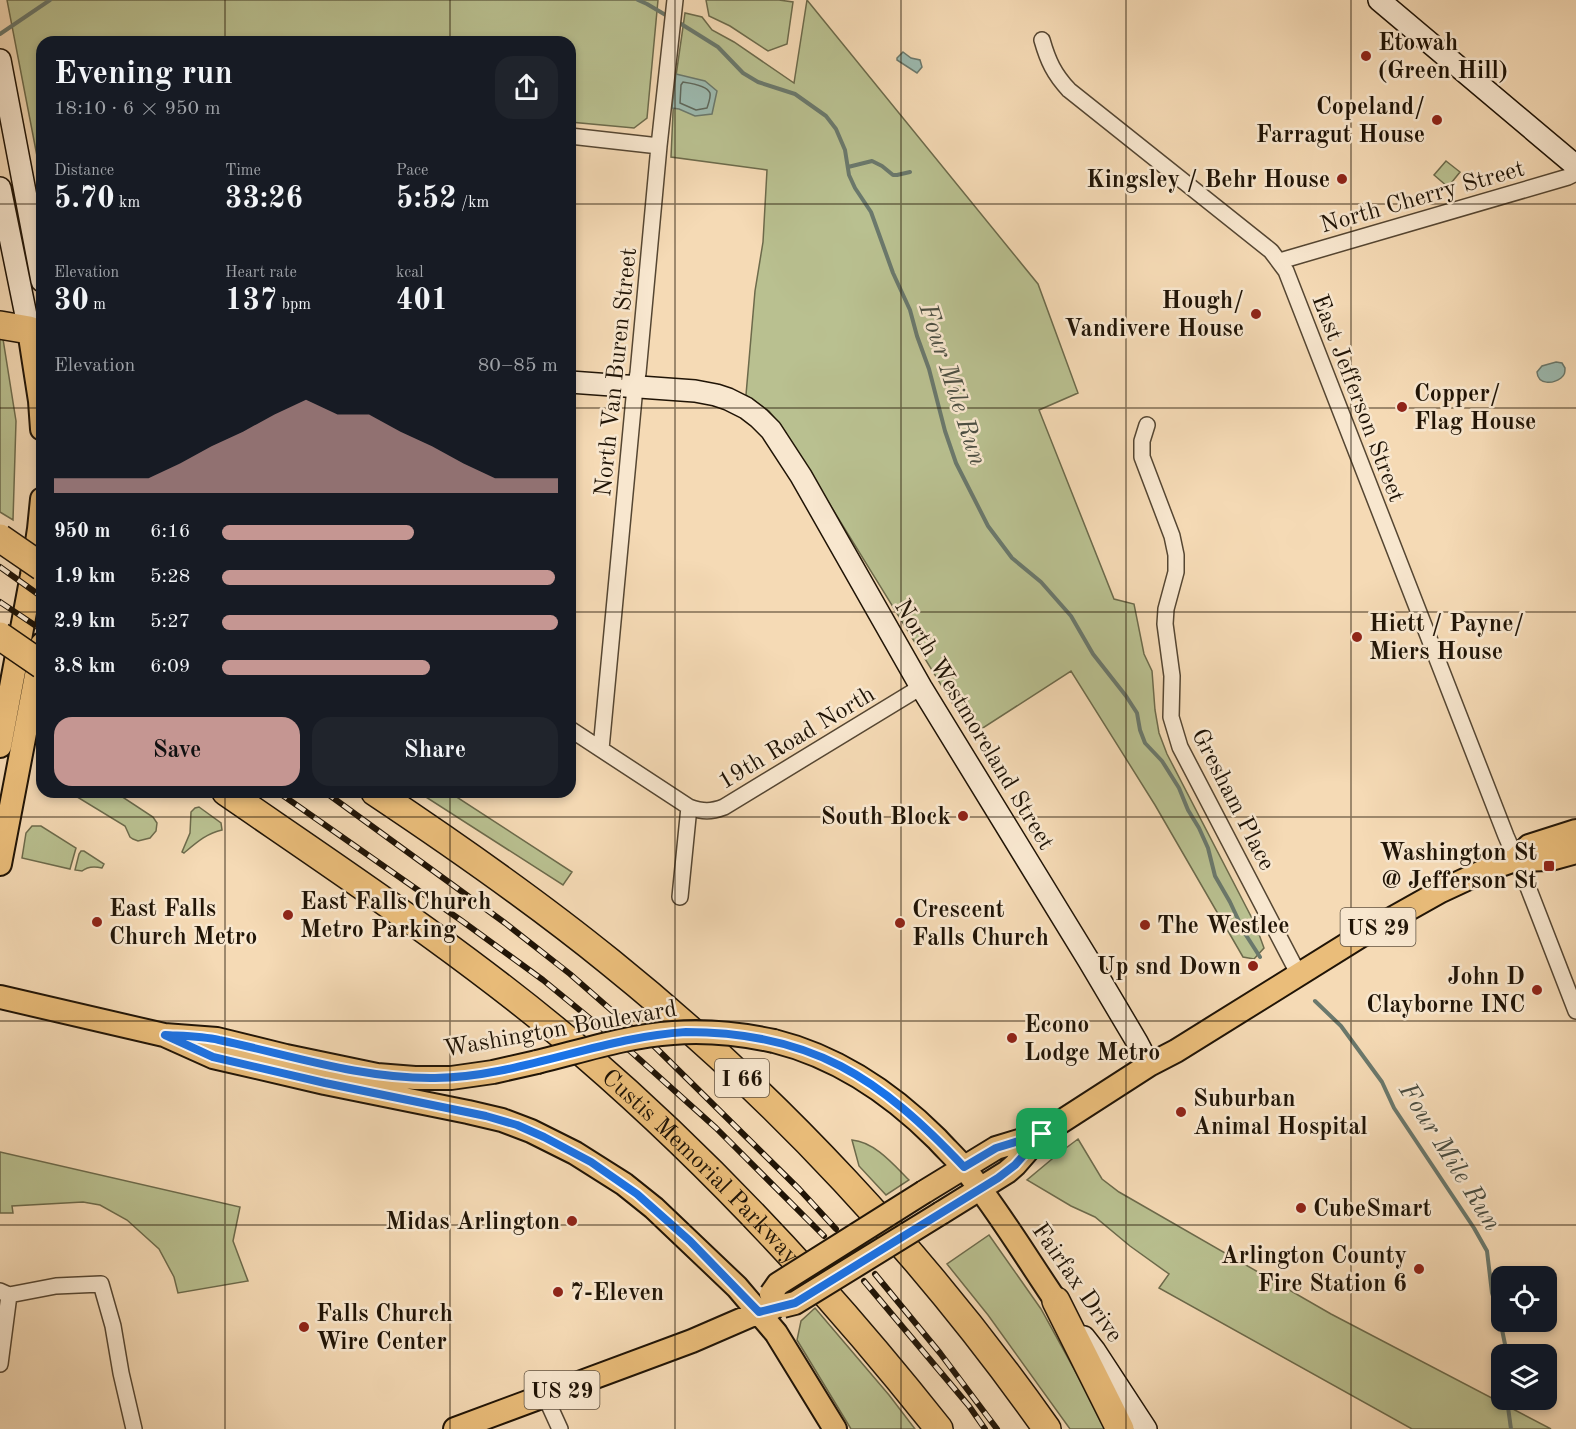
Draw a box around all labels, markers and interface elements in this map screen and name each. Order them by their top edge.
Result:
place label: Etowah (Green Hill) [1378,32,1508,84]
marker: Etowah (Green Hill) [1359,49,1373,63]
button: share [495,56,558,119]
text: Evening run [54,58,233,91]
place label: Copeland/ Farragut House [1256,96,1425,148]
text: 18:10 · 6 × 950 m [54,99,221,119]
marker: Copeland/ Farragut House [1430,113,1444,127]
street label: North Cherry Street [1318,157,1527,239]
text: Distance [54,163,114,179]
text: Time [225,163,261,179]
text: Pace [396,163,428,179]
place label: Kingsley / Behr House [1086,169,1330,193]
marker: Kingsley / Behr House [1335,172,1349,186]
text: 5.70 [54,184,115,214]
text: 33:26 [225,184,303,214]
text: 5:52 [396,184,457,214]
text: km [115,195,140,211]
text: /km [457,195,489,211]
street label: North Van Buren Street [592,247,642,498]
text: Elevation [54,265,119,281]
text: Heart rate [225,265,297,281]
text: kcal [396,265,424,281]
text: 30 [54,286,89,316]
text: 137 [225,286,277,316]
text: 401 [396,286,448,316]
place label: Hough/ Vandivere House [1064,290,1244,342]
street label: East Jefferson Street [1306,292,1408,506]
text: m [89,297,106,313]
text: bpm [277,297,311,313]
water label: Four Mile Run [913,299,991,469]
marker: Hough/ Vandivere House [1249,307,1263,321]
text: Elevation [54,356,135,376]
text: 80–85 m [478,356,558,376]
place label: Copper/ Flag House [1414,383,1536,435]
marker: Copper/ Flag House [1395,400,1409,414]
text: 950 m [54,522,110,542]
text: 6:16 [150,522,190,542]
text: 1.9 km [54,567,116,587]
text: 5:28 [150,567,190,587]
street label: North Westmoreland Street [889,596,1058,854]
text: 2.9 km [54,612,116,632]
text: 5:27 [150,612,190,632]
place label: Hiett / Payne/ Miers House [1369,613,1524,665]
marker: Hiett / Payne/ Miers House [1350,630,1364,644]
text: 3.8 km [54,657,116,677]
text: 6:09 [150,657,190,677]
street label: 19th Road North [715,683,879,795]
button: Save [54,717,300,786]
button: Share [312,717,558,786]
street label: Gresham Place [1186,725,1278,875]
place label: South Block [821,806,951,830]
marker: South Block [956,809,970,823]
place label: Washington St @ Jefferson St [1379,842,1537,894]
marker: Washington St @ Jefferson St [1542,859,1556,873]
place label: East Falls Church Metro Parking [300,891,491,943]
place label: East Falls Church Metro [109,898,257,950]
place label: Crescent Falls Church [912,899,1049,951]
marker: East Falls Church Metro Parking [281,908,295,922]
road number: US 29 [1340,908,1416,946]
marker: East Falls Church Metro [90,915,104,929]
place label: The Westlee [1157,915,1290,939]
marker: Crescent Falls Church [893,916,907,930]
marker: The Westlee [1138,918,1152,932]
place label: Up snd Down [1096,956,1241,980]
marker: Up snd Down [1246,959,1260,973]
place label: John D Clayborne INC [1366,966,1525,1018]
marker: John D Clayborne INC [1530,983,1544,997]
street label: Washington Boulevard [442,998,679,1062]
place label: Econo Lodge Metro [1024,1014,1160,1066]
marker: Econo Lodge Metro [1005,1031,1019,1045]
road number: I 66 [715,1059,769,1097]
street label: Custis Memorial Parkway [596,1066,803,1270]
water label: Four Mile Run [1393,1078,1505,1236]
place label: Suburban Animal Hospital [1193,1088,1368,1140]
marker: Suburban Animal Hospital [1174,1105,1188,1119]
pin [1016,1108,1067,1159]
icon: arrive [1025,1117,1058,1150]
place label: CubeSmart [1313,1198,1432,1222]
marker: CubeSmart [1294,1201,1308,1215]
place label: Midas Arlington [386,1211,560,1235]
marker: Midas Arlington [565,1214,579,1228]
street label: Fairfax Drive [1027,1219,1126,1347]
place label: Arlington County Fire Station 6 [1221,1245,1407,1297]
marker: Arlington County Fire Station 6 [1412,1262,1426,1276]
map controls [1491,1266,1557,1410]
button: locate [1491,1266,1557,1332]
place label: 7-Eleven [570,1282,664,1306]
marker: 7-Eleven [551,1285,565,1299]
place label: Falls Church Wire Center [316,1303,453,1355]
marker: Falls Church Wire Center [297,1320,311,1334]
button: layers [1491,1344,1557,1410]
road number: US 29 [524,1371,600,1409]

